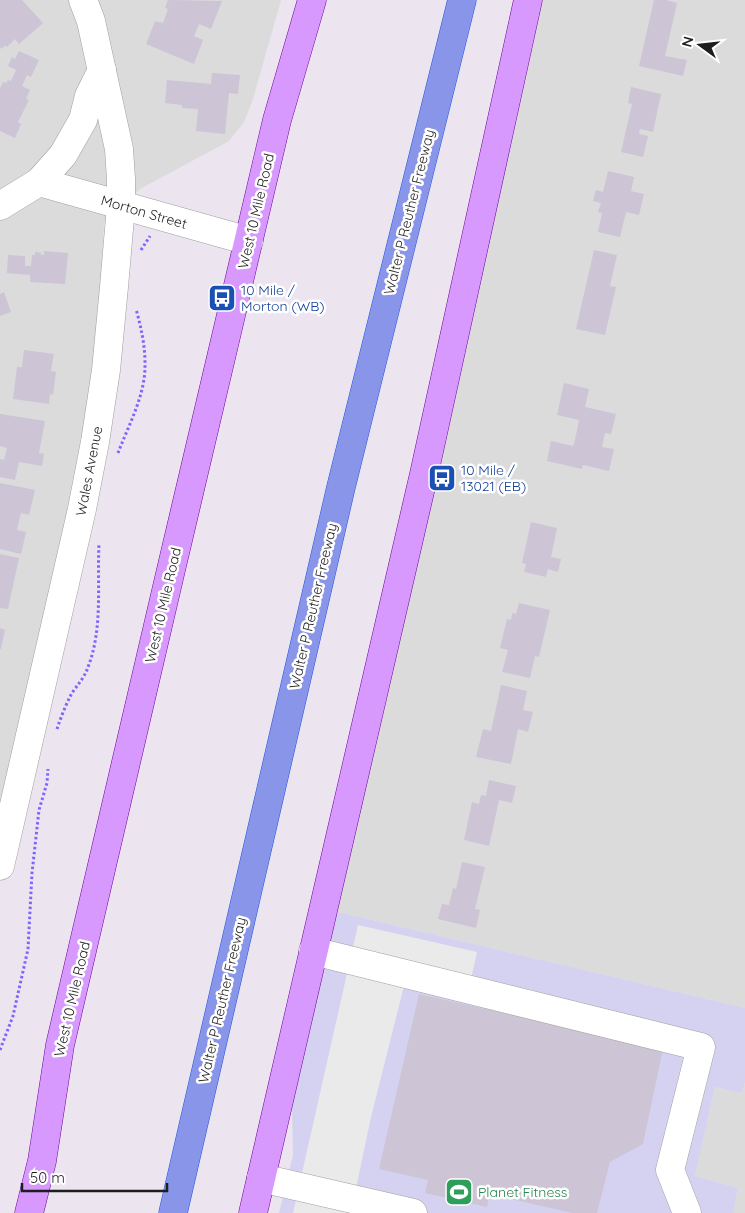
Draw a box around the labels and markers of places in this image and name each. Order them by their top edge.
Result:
place label: 10 Mile / Morton (WB) [241,281,325,315]
bus stop icon: 10 Mile / Morton (WB) [207,283,237,313]
place label: 10 Mile / 13021 (EB) [461,461,526,495]
bus stop icon: 10 Mile / 13021 (EB) [427,463,457,493]
sports icon: Planet Fitness [444,1177,474,1207]
place label: Planet Fitness [478,1183,567,1201]

